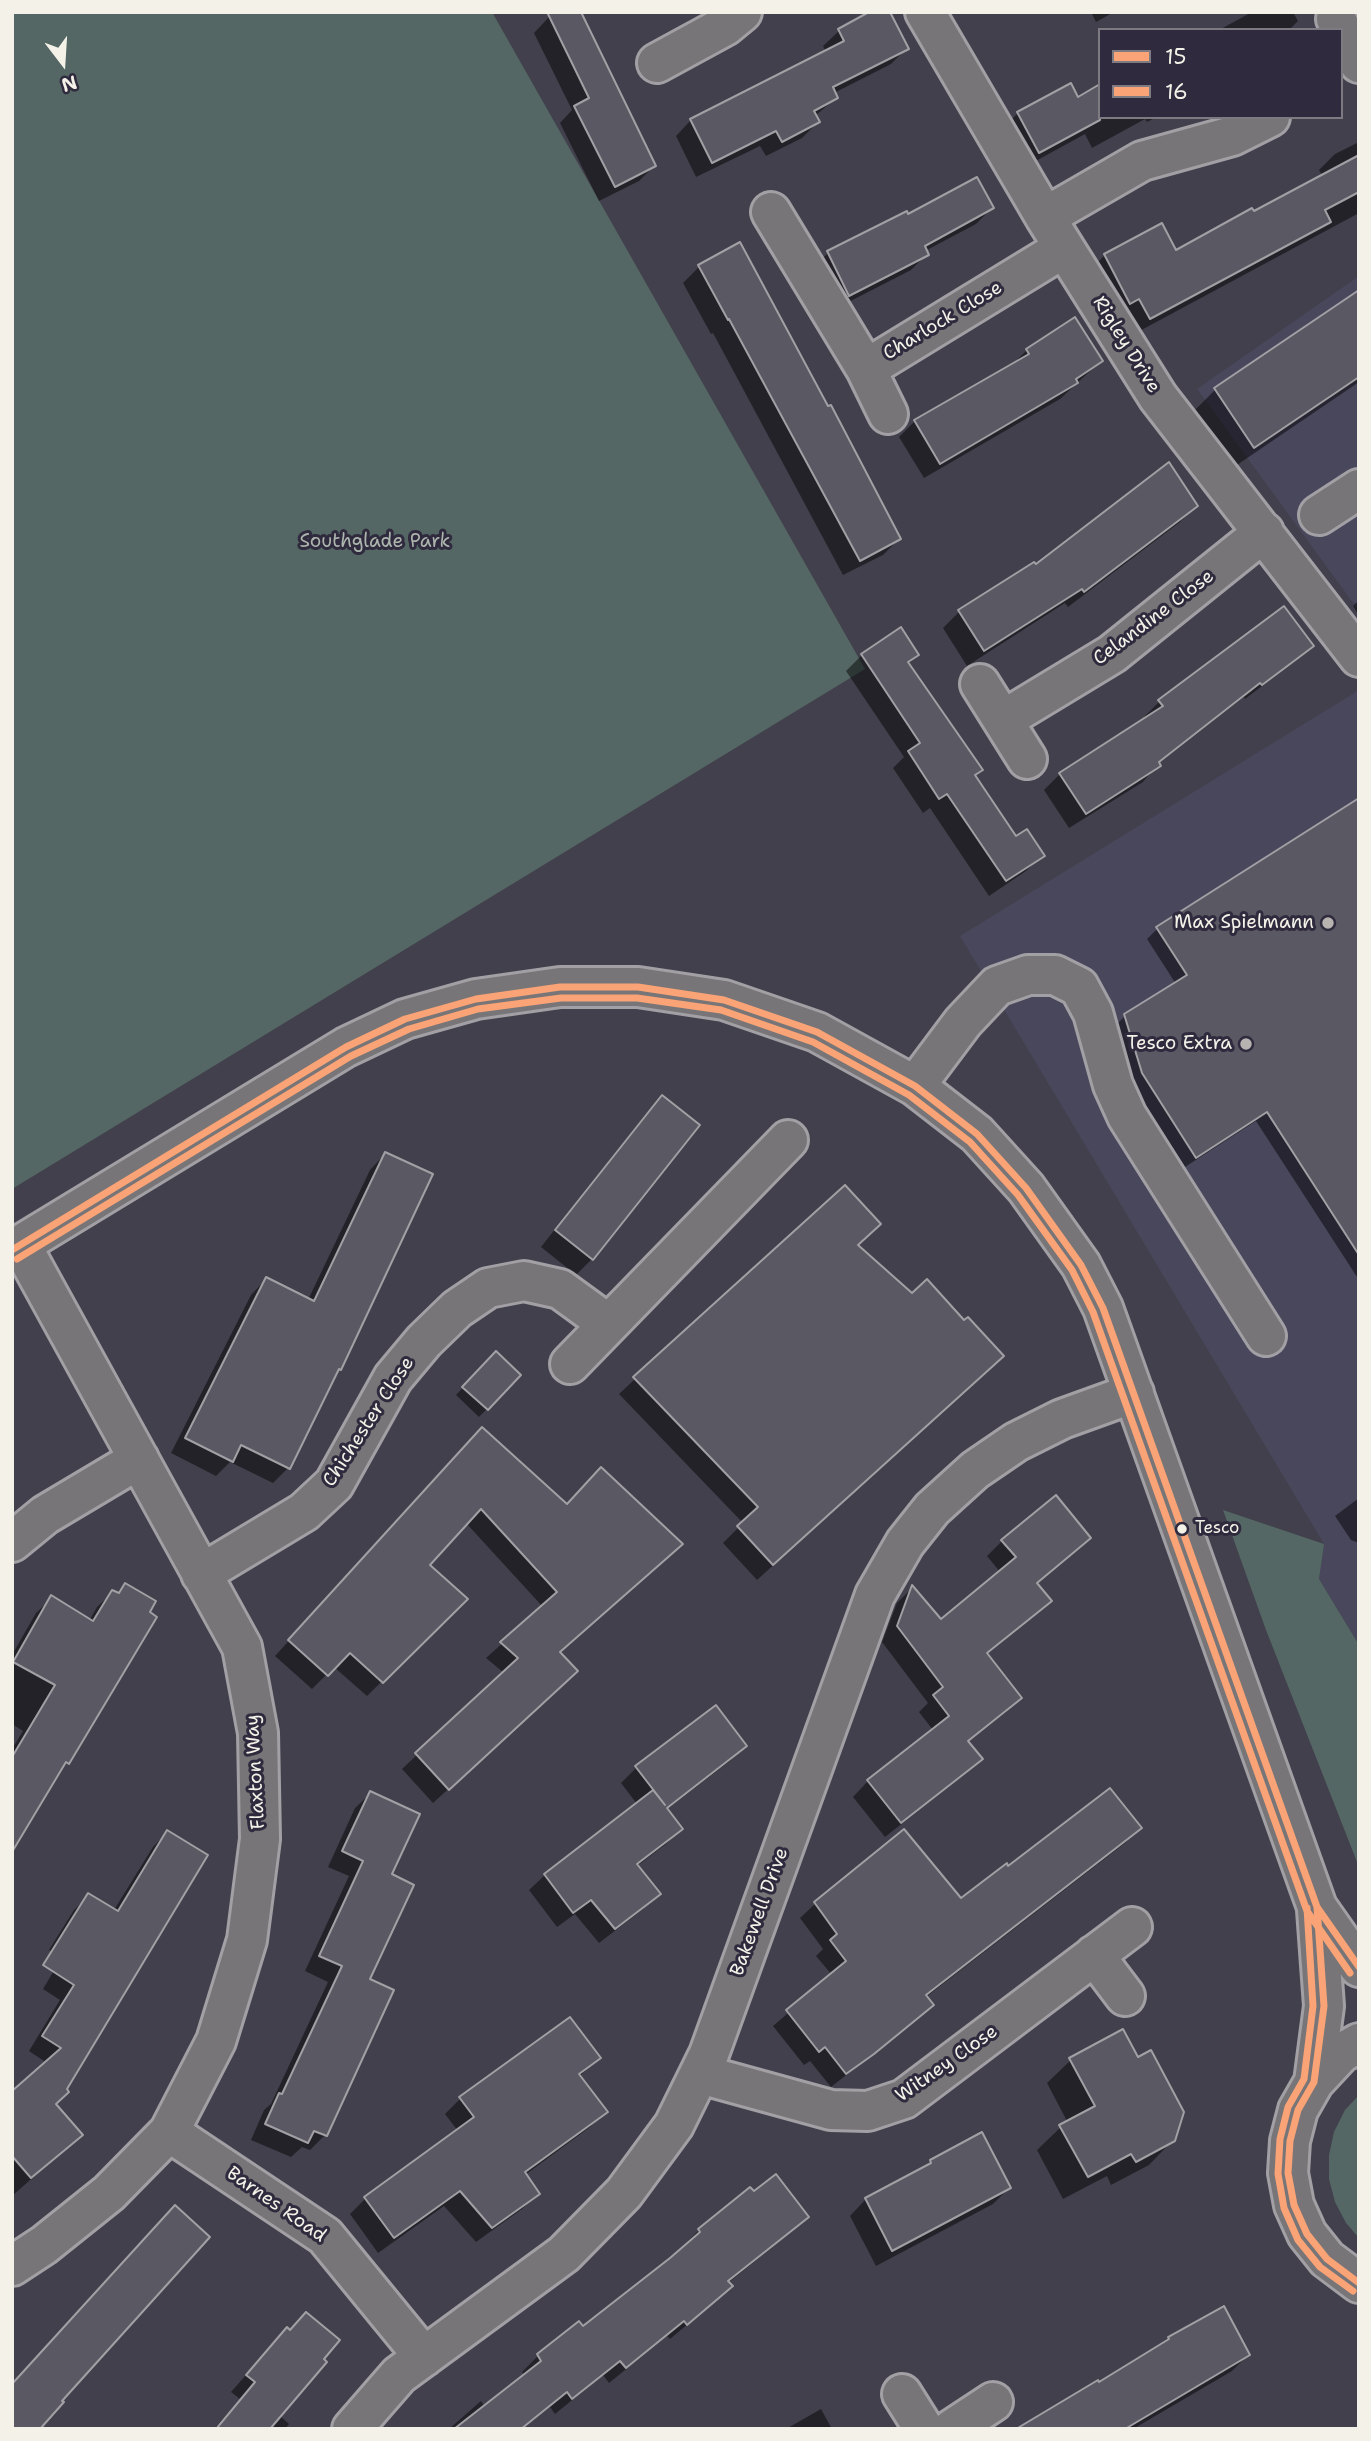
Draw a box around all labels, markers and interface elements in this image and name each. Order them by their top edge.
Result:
north arrow [28,28,98,98]
legend [1098,28,1343,119]
text: 15 [1165,43,1186,71]
text: N [58,69,80,98]
text: 16 [1165,78,1188,106]
street label: Charlock Close [879,277,1007,365]
street label: Rigley Drive [1087,292,1165,398]
park label: Southglade Park [300,531,450,553]
street label: Celandine Close [1089,565,1219,671]
place label: Max Spielmann [1174,912,1314,934]
marker: Max Spielmann [1320,915,1336,931]
place label: Tesco Extra [1127,1033,1232,1055]
marker: Tesco Extra [1238,1036,1254,1052]
street label: Chichester Close [319,1353,419,1491]
place label: Tesco [1195,1519,1239,1539]
marker: Tesco [1175,1522,1189,1536]
street label: Flaxton Way [242,1714,270,1830]
street label: Bakewell Drive [726,1845,794,1979]
street label: Witney Close [892,2021,1002,2107]
street label: Barnes Road [222,2162,330,2248]

